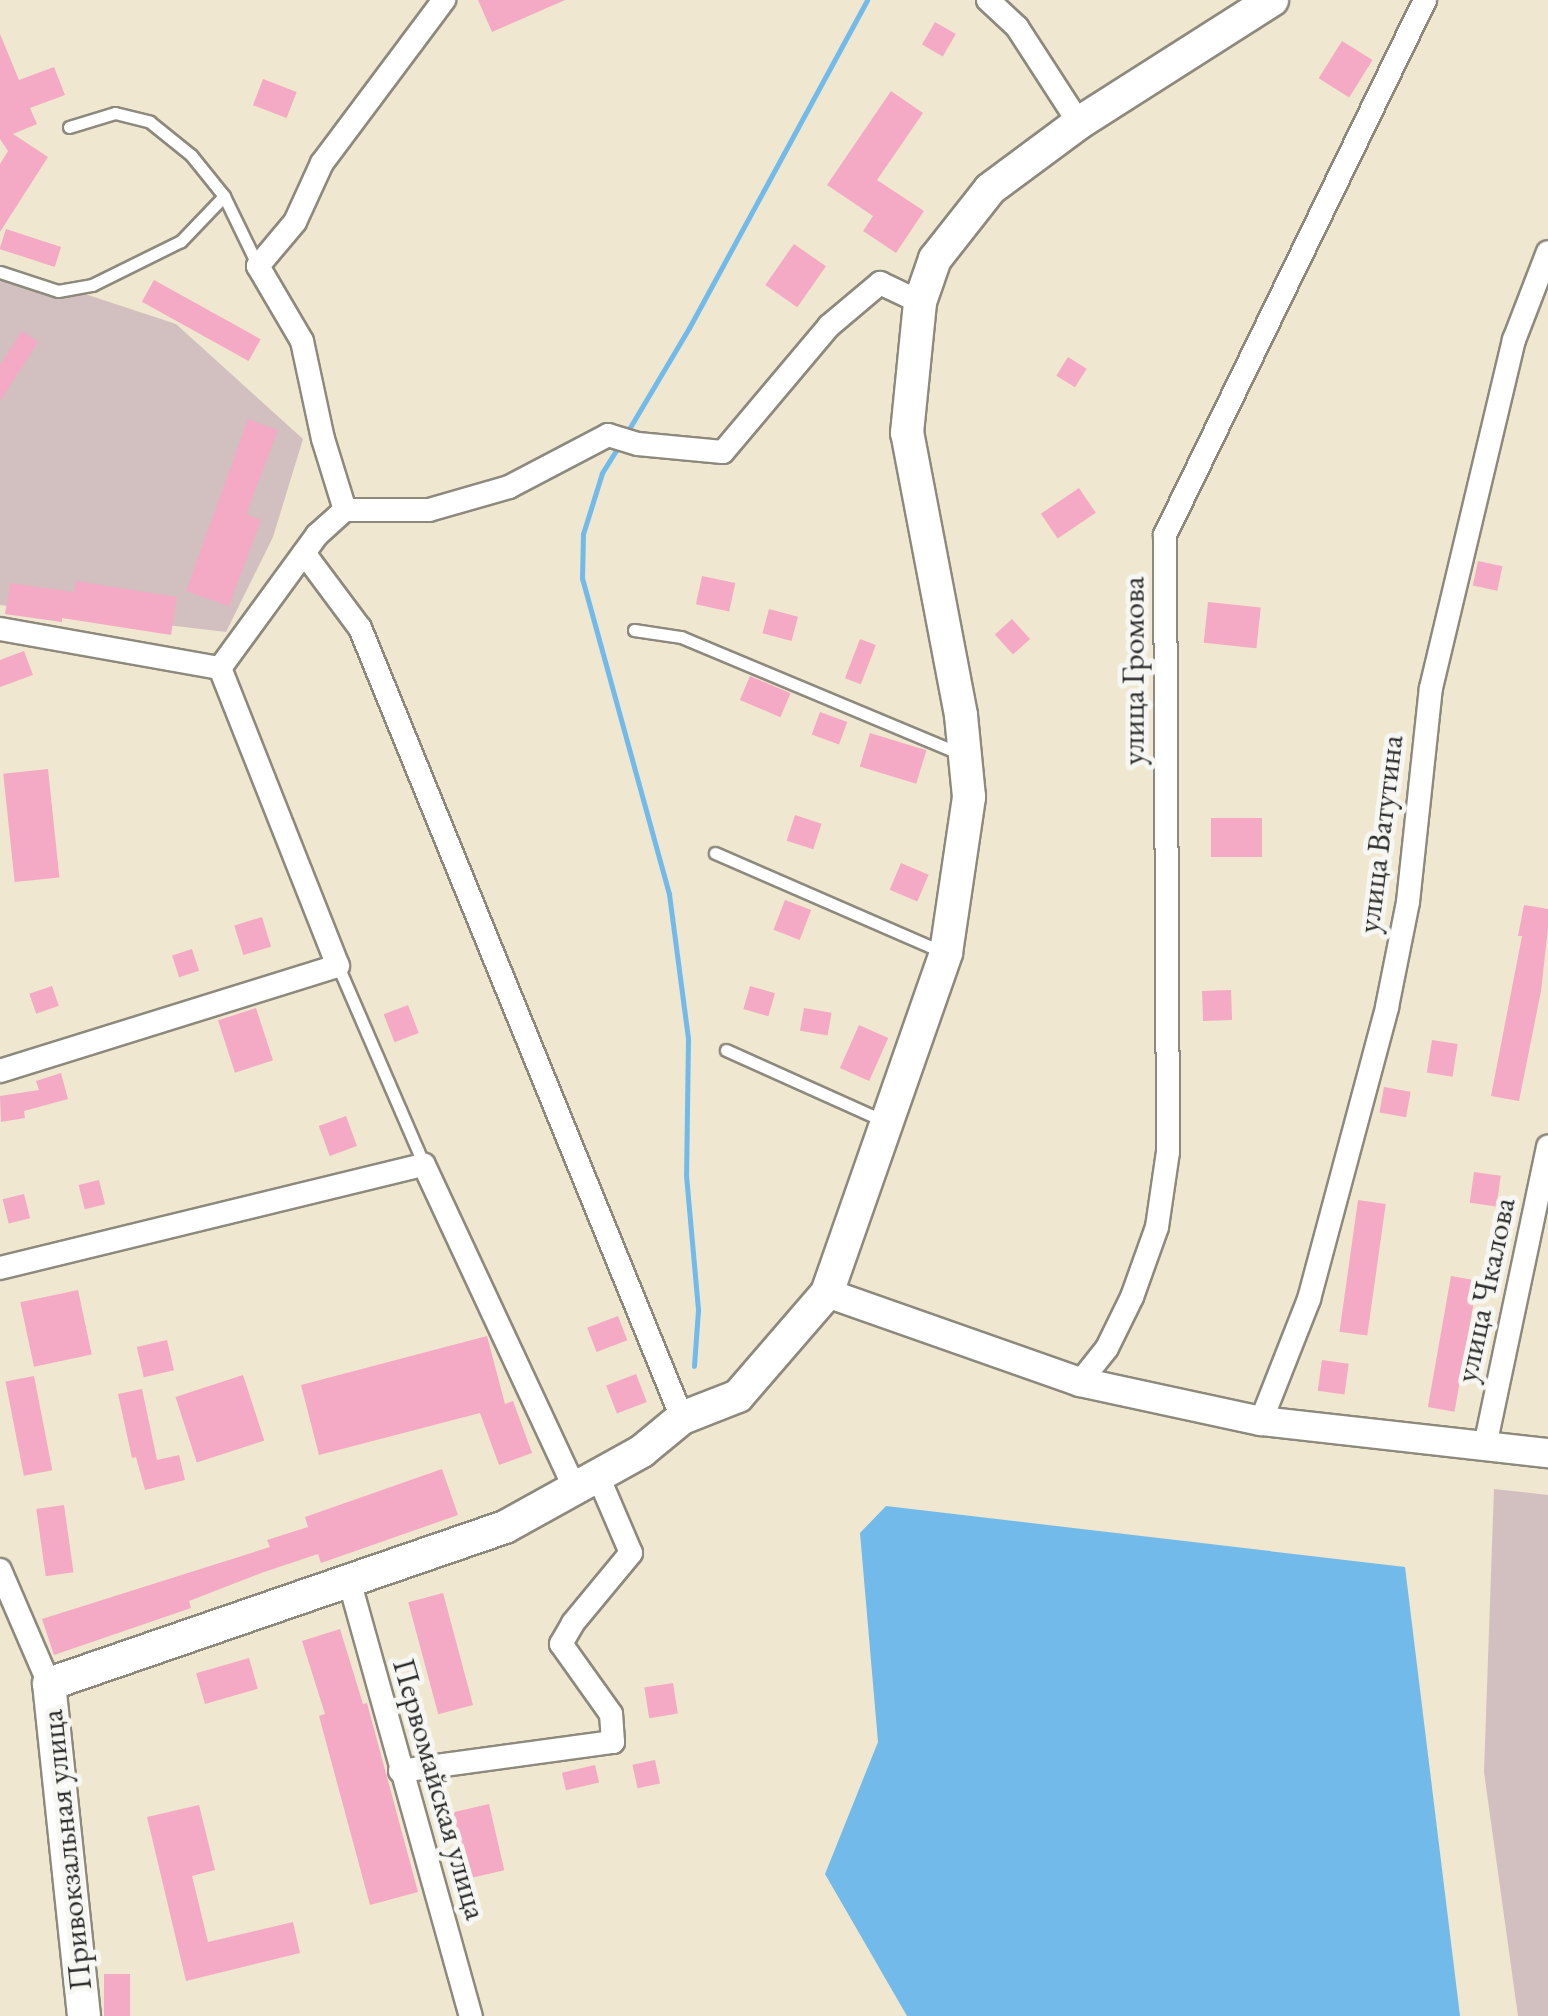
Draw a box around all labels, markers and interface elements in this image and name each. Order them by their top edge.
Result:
street label: улица Громова [1114,577,1152,765]
street label: улица Ватутина [1349,733,1411,935]
street label: улица Чкалова [1447,1194,1523,1386]
street label: Первомайская улица [384,1654,496,1924]
street label: Привокзальная улица [32,1708,100,1992]

